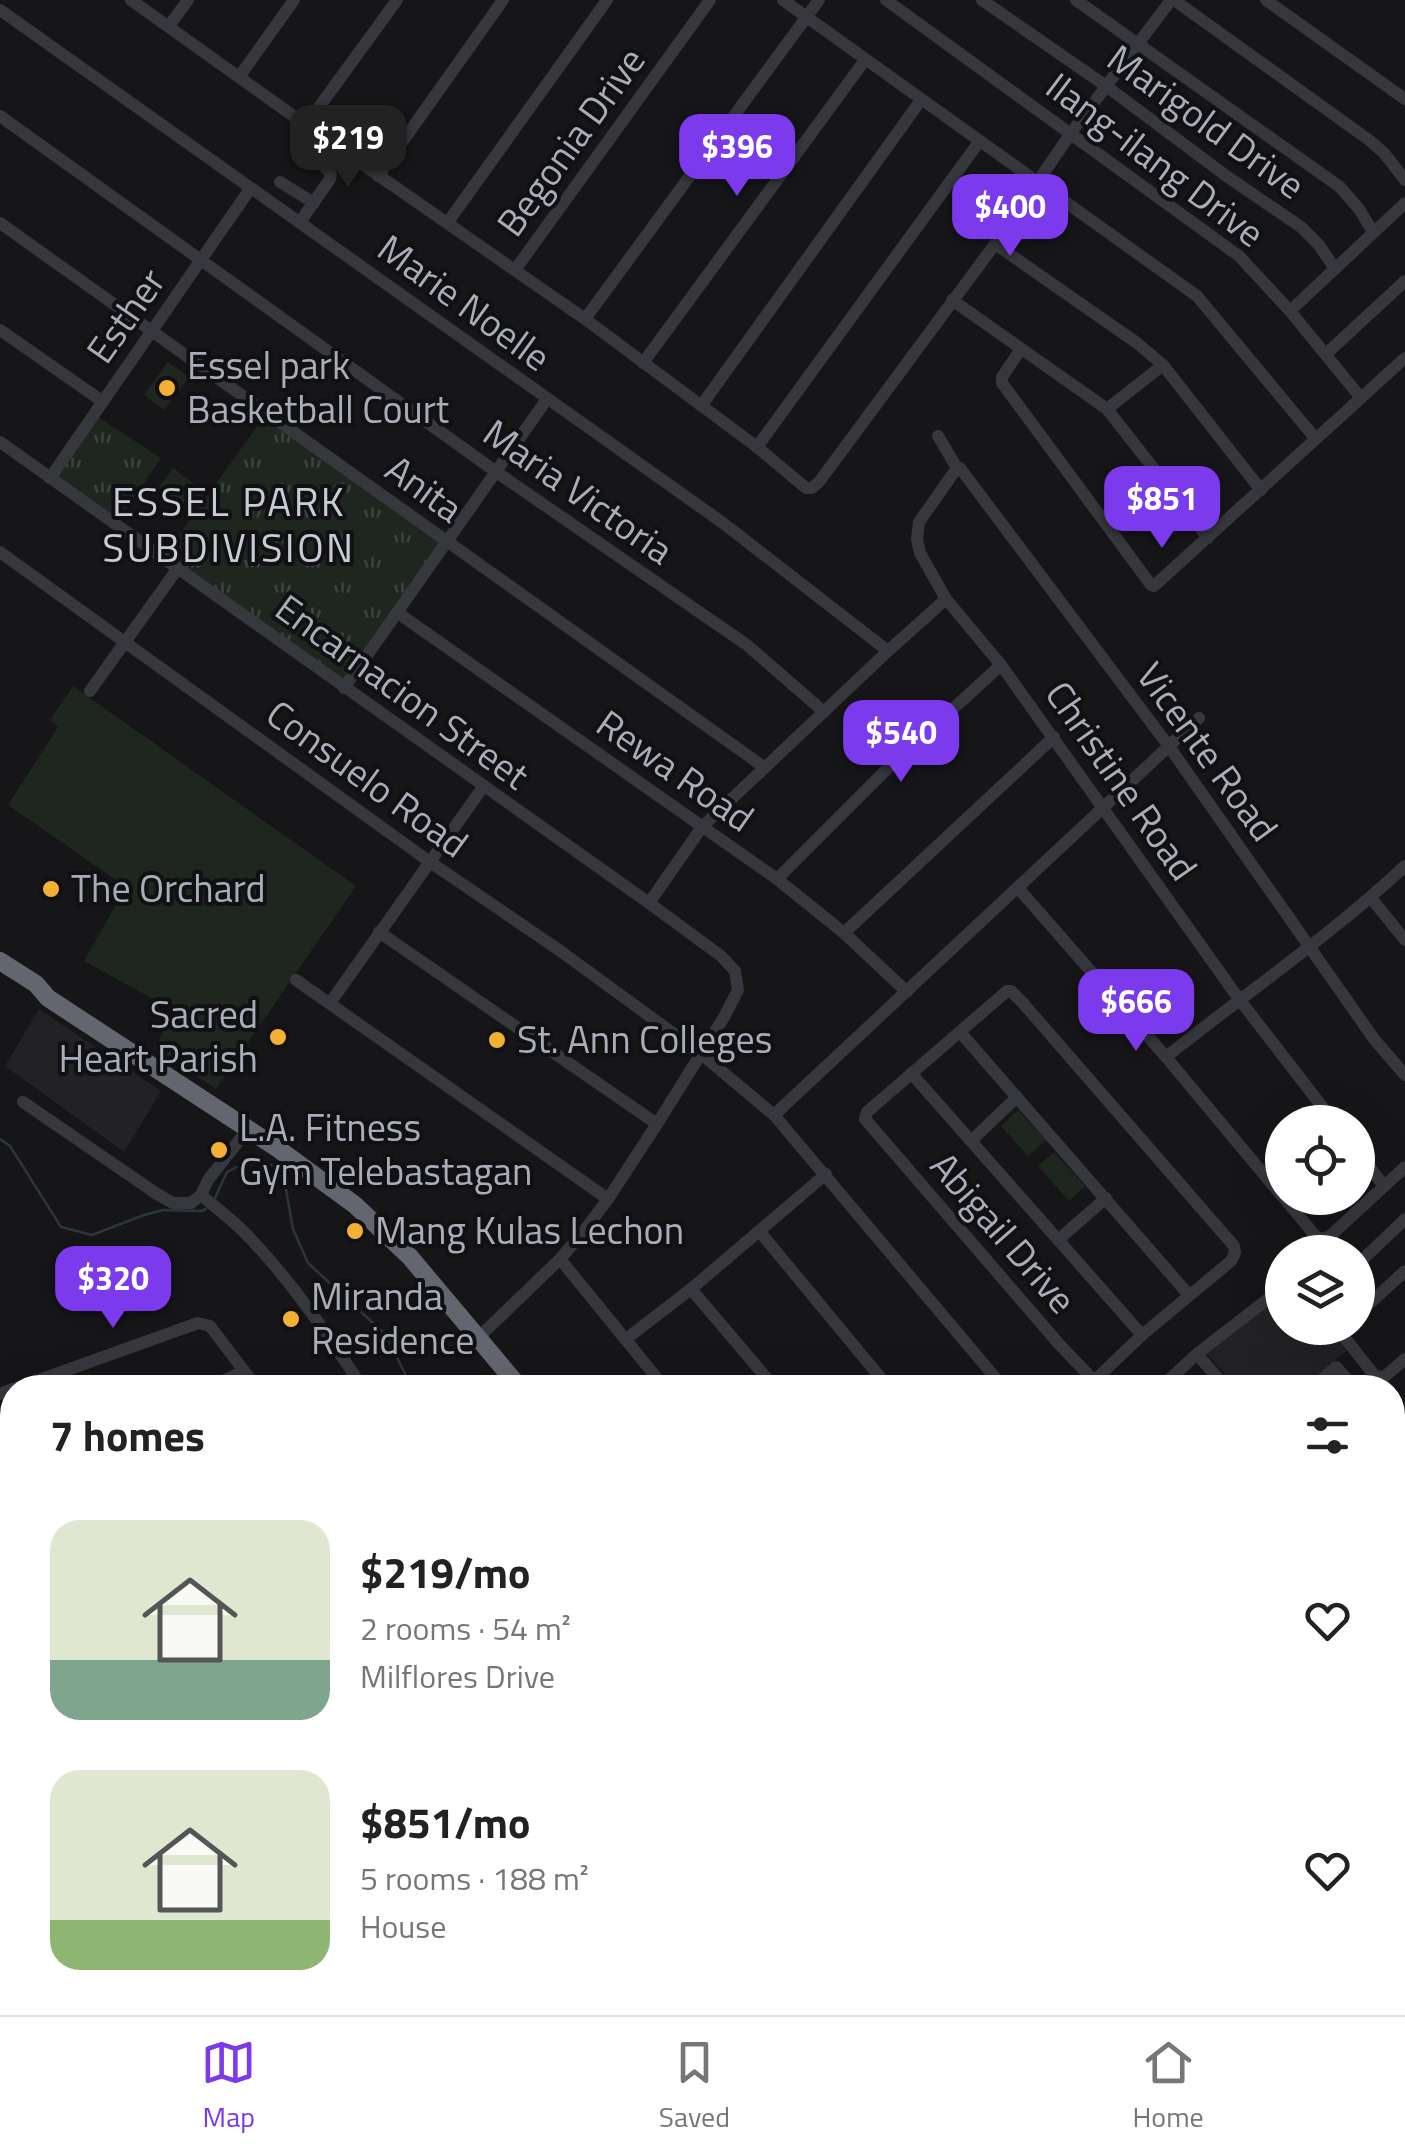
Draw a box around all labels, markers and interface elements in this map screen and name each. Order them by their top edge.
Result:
street label: Marigold Drive [1096,29,1318,213]
street label: Begonia Drive [482,35,659,248]
street label: Ilang-ilang Drive [1034,58,1277,261]
pin: $219 [289,105,407,190]
text: $219 [312,113,384,161]
pin: $396 [678,114,796,199]
text: $396 [701,122,773,170]
pin: $400 [951,174,1069,259]
text: $400 [974,182,1046,230]
street label: Marie Noelle [366,220,563,385]
street label: Esther [71,256,179,375]
place label: Essel park Basketball Court [187,336,449,438]
marker: Essel park Basketball Court [156,377,178,399]
street label: Maria Victoria [472,404,686,578]
street label: Anita [374,440,476,536]
pin: $851 [1103,466,1221,551]
district label: ESSEL PARK SUBDIVISION [102,471,356,578]
text: $851 [1126,474,1198,522]
street label: Encarnacion Street [264,579,542,803]
street label: Vicente Road [1123,650,1293,853]
street label: Christine Road [1031,669,1212,892]
street label: Consuelo Road [255,685,481,871]
street label: Rewa Road [585,695,766,846]
pin: $540 [842,700,960,785]
text: $540 [865,708,937,756]
place label: The Orchard [71,859,266,917]
marker: The Orchard [40,878,62,900]
pin: $666 [1077,969,1195,1054]
text: $666 [1100,977,1172,1025]
place label: Sacred Heart Parish [59,985,258,1087]
place label: St. Ann Colleges [517,1010,772,1068]
marker: Sacred Heart Parish [267,1026,289,1048]
marker: St. Ann Colleges [486,1029,508,1051]
place label: L.A. Fitness Gym Telebastagan [239,1098,532,1200]
map controls [1265,1105,1375,1345]
button: locate [1265,1105,1375,1215]
marker: L.A. Fitness Gym Telebastagan [208,1139,230,1161]
street label: Abigail Drive [917,1139,1091,1326]
place label: Mang Kulas Lechon [375,1201,684,1259]
marker: Mang Kulas Lechon [344,1220,366,1242]
button: layers [1265,1235,1375,1345]
pin: $320 [54,1246,172,1331]
text: $320 [77,1254,149,1302]
place label: Miranda Residence [311,1267,474,1369]
marker: Miranda Residence [280,1308,302,1330]
text: 7 homes [50,1403,205,1467]
icon: filters [1300,1408,1355,1463]
text: $219/mo [360,1540,530,1604]
icon: home [130,1560,250,1680]
icon: heart [1300,1593,1355,1648]
text: 2 rooms · 54 m² [360,1604,571,1652]
text: Milflores Drive [360,1652,555,1700]
text: $851/mo [360,1790,530,1854]
icon: home [130,1810,250,1930]
icon: heart [1300,1843,1355,1898]
text: 5 rooms · 188 m² [360,1854,589,1902]
text: House [360,1902,446,1950]
tab: Map [201,2035,256,2138]
tab: Saved [659,2035,730,2138]
tab: Home [1133,2035,1204,2138]

